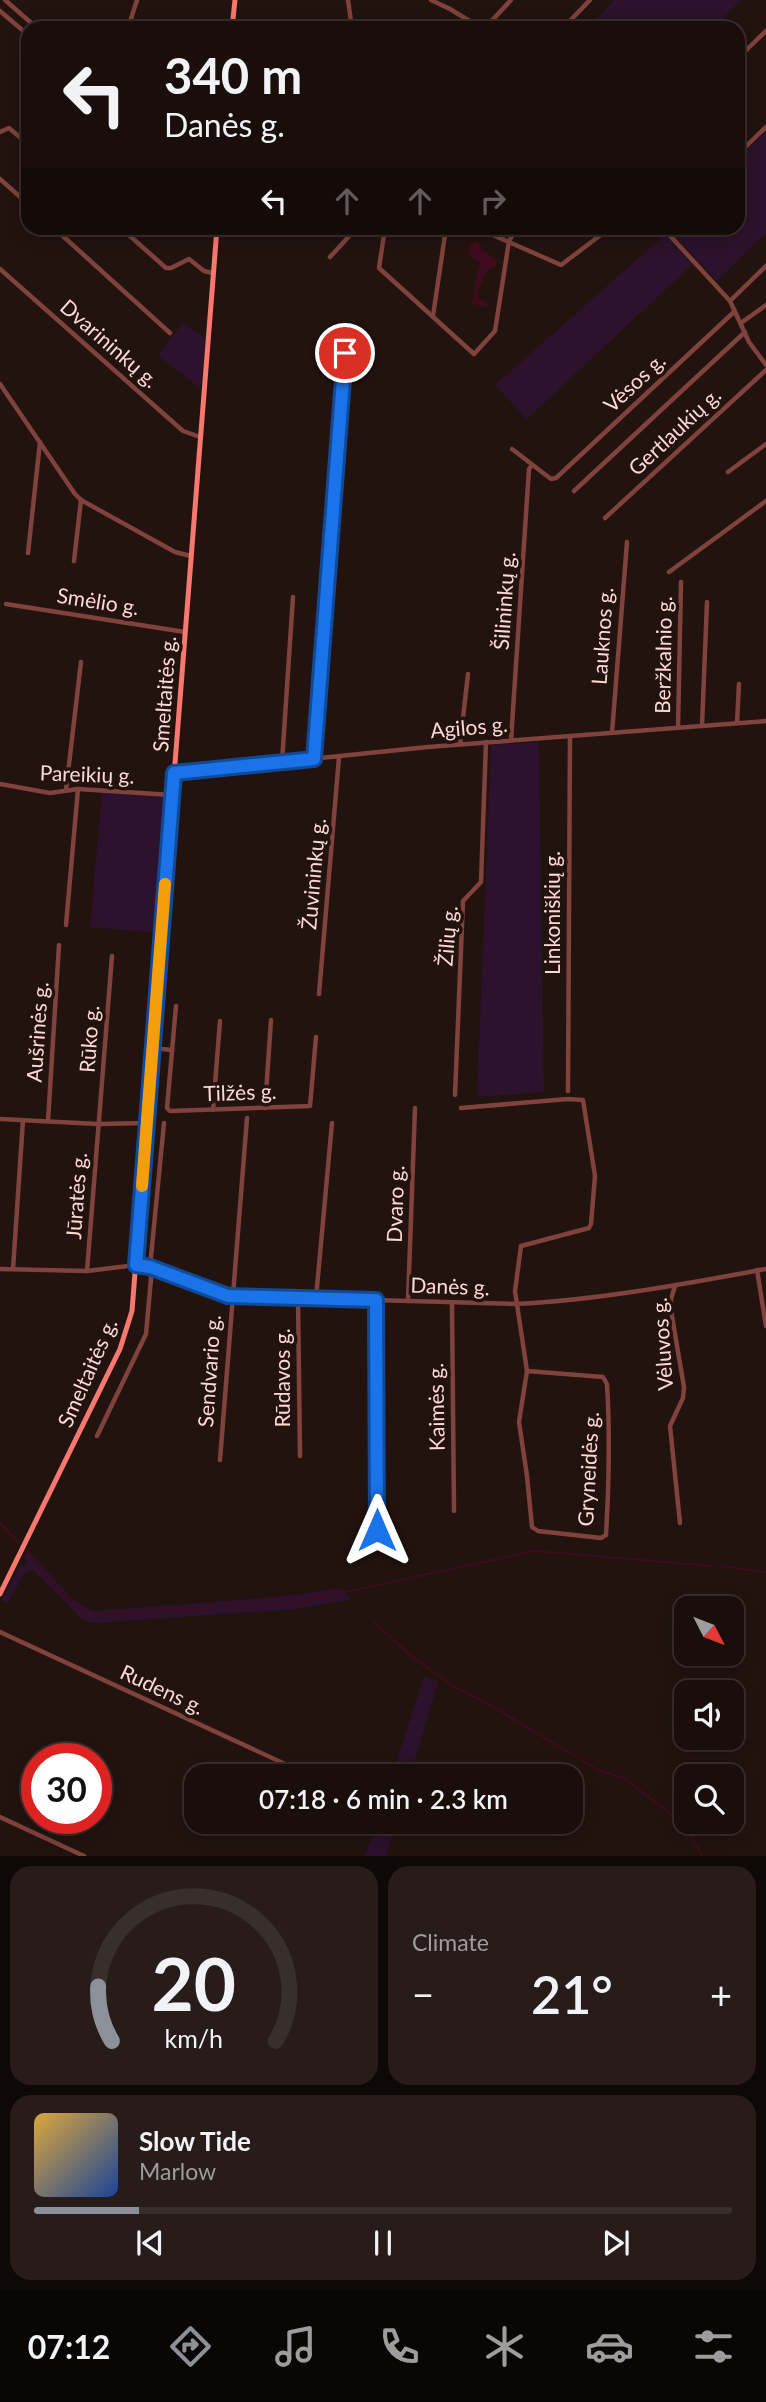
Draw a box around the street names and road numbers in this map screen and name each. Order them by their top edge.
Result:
street label: Dvarininkų g. [56,293,164,392]
street label: Vėsos g. [598,347,670,417]
street label: Gertlaukių g. [623,382,725,480]
street label: Šilininkų g. [488,551,519,651]
street label: Smėlio g. [55,582,141,619]
street label: Lauknos g. [586,586,617,685]
street label: Beržkalnio g. [649,596,676,714]
street label: Smeltaitės g. [147,635,180,753]
street label: Agilos g. [429,711,509,742]
street label: Pareikių g. [39,759,135,788]
street label: Žuvininkų g. [295,817,330,931]
street label: Linkoniškių g. [539,851,564,975]
street label: Žilių g. [431,905,462,967]
street label: Aušrinės g. [21,981,52,1083]
street label: Rūko g. [74,1004,103,1074]
street label: Tilžės g. [203,1078,277,1105]
street label: Jūratės g. [60,1152,91,1240]
street label: Dvaro g. [381,1165,408,1243]
street label: Danės g. [410,1272,490,1299]
street label: Vėluvos g. [646,1297,677,1391]
street label: Smeltaitės g. [52,1314,122,1431]
street label: Sendvario g. [192,1314,225,1428]
street label: Rūdavos g. [269,1328,294,1428]
street label: Kaimės g. [422,1363,449,1451]
street label: Gryneidės g. [572,1411,603,1527]
street label: Rudens g. [117,1658,208,1719]

